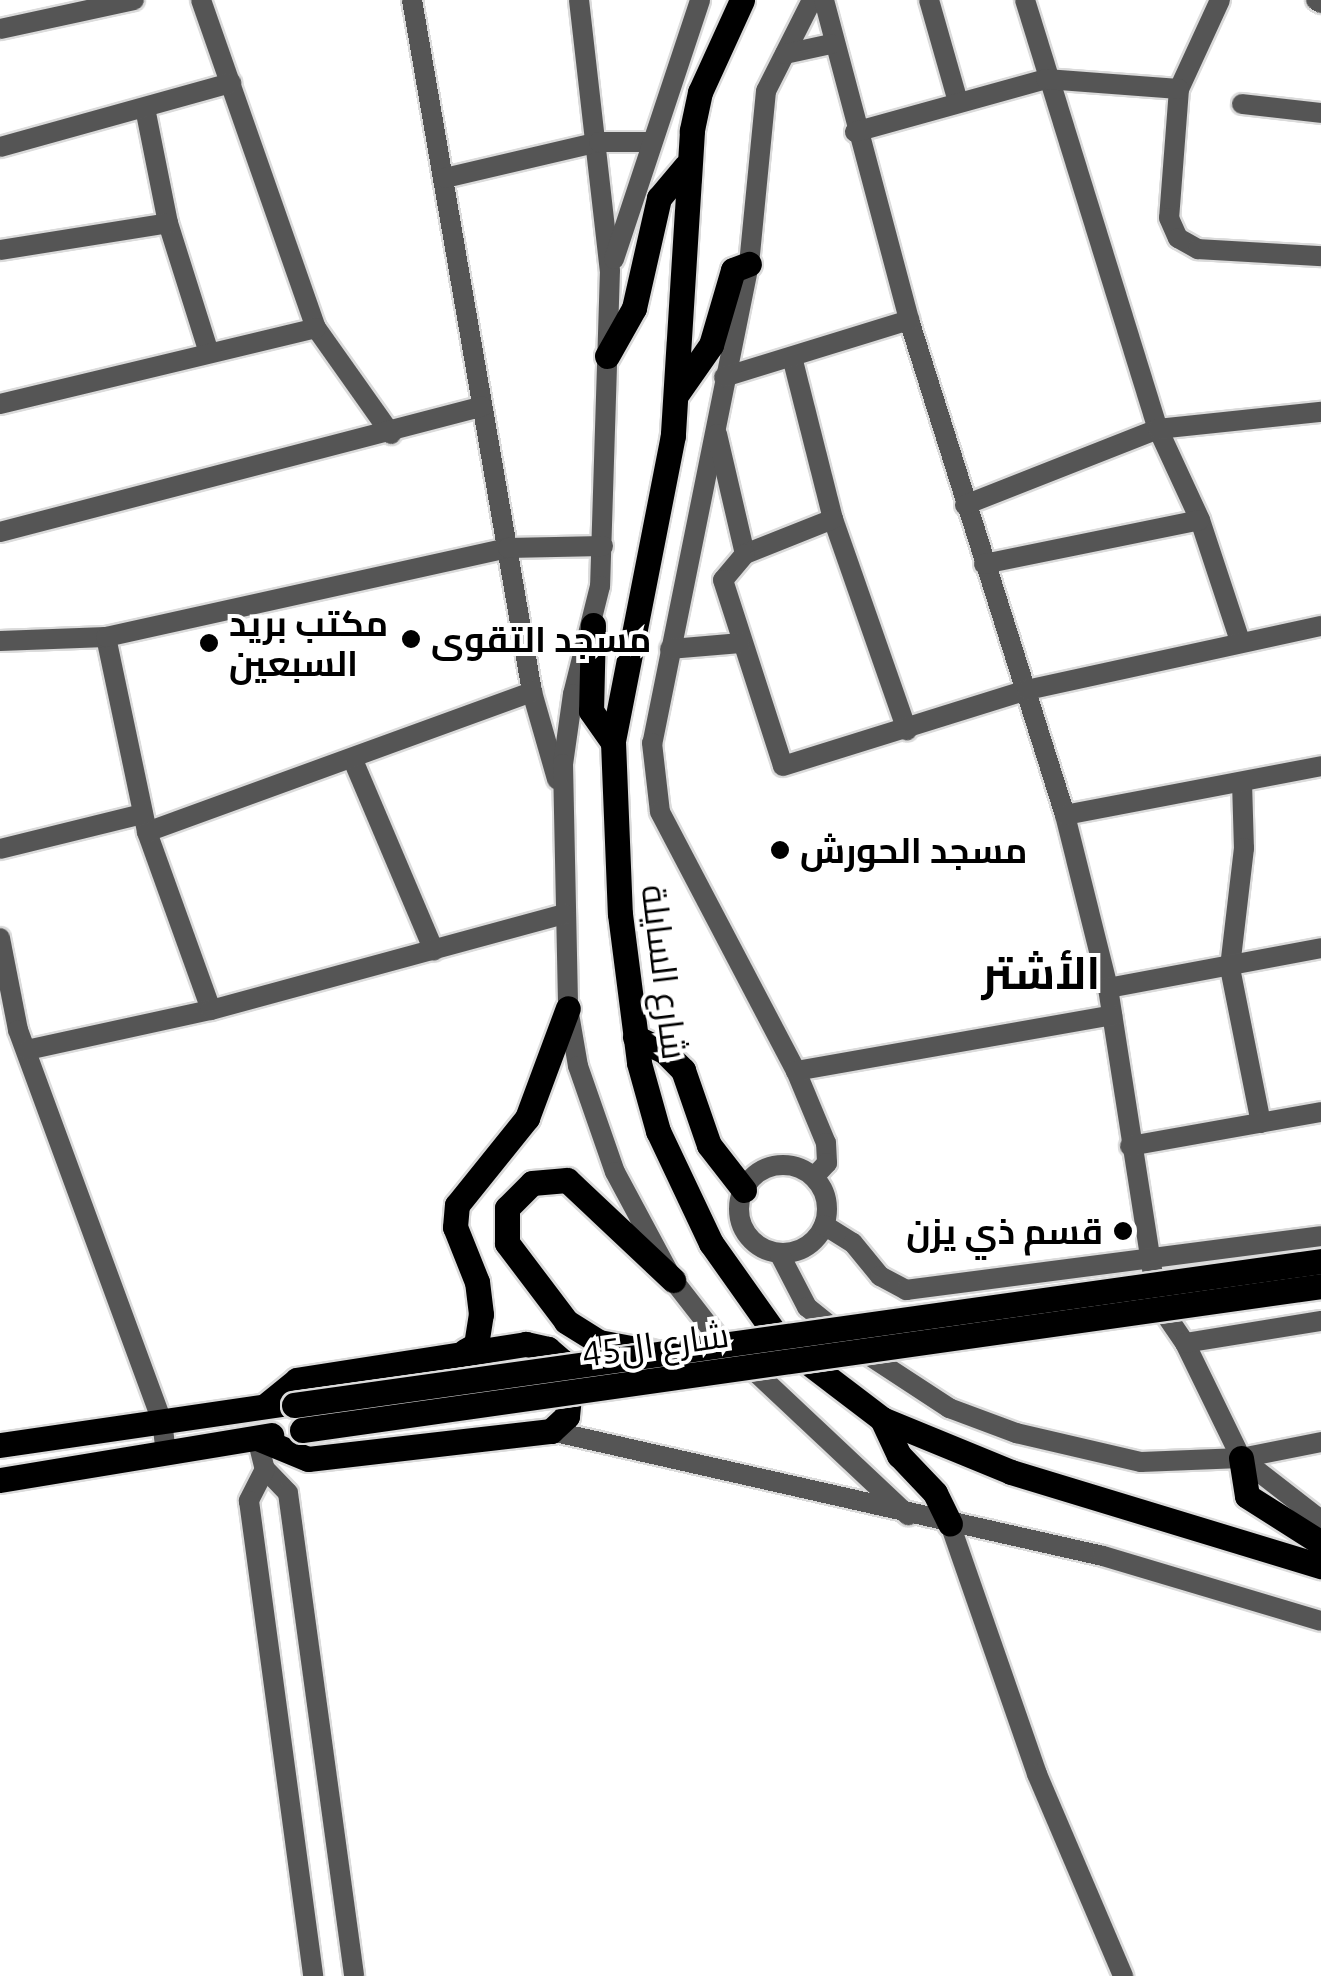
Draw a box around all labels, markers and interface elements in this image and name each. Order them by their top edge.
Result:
place label: مكتب بريد السبعين [229,602,388,684]
place label: مسجد التقوى [431,618,651,660]
marker: مسجد التقوى [400,628,422,650]
marker: مكتب بريد السبعين [198,632,220,654]
place label: مسجد الحورش [800,829,1027,871]
marker: مسجد الحورش [769,839,791,861]
street label: شارع السايلة [633,882,697,1062]
district label: الأشتر [982,946,1100,1000]
place label: قسم ذي يزن [906,1210,1103,1252]
marker: قسم ذي يزن [1112,1220,1134,1242]
street label: شارع ال45 [579,1313,731,1375]

